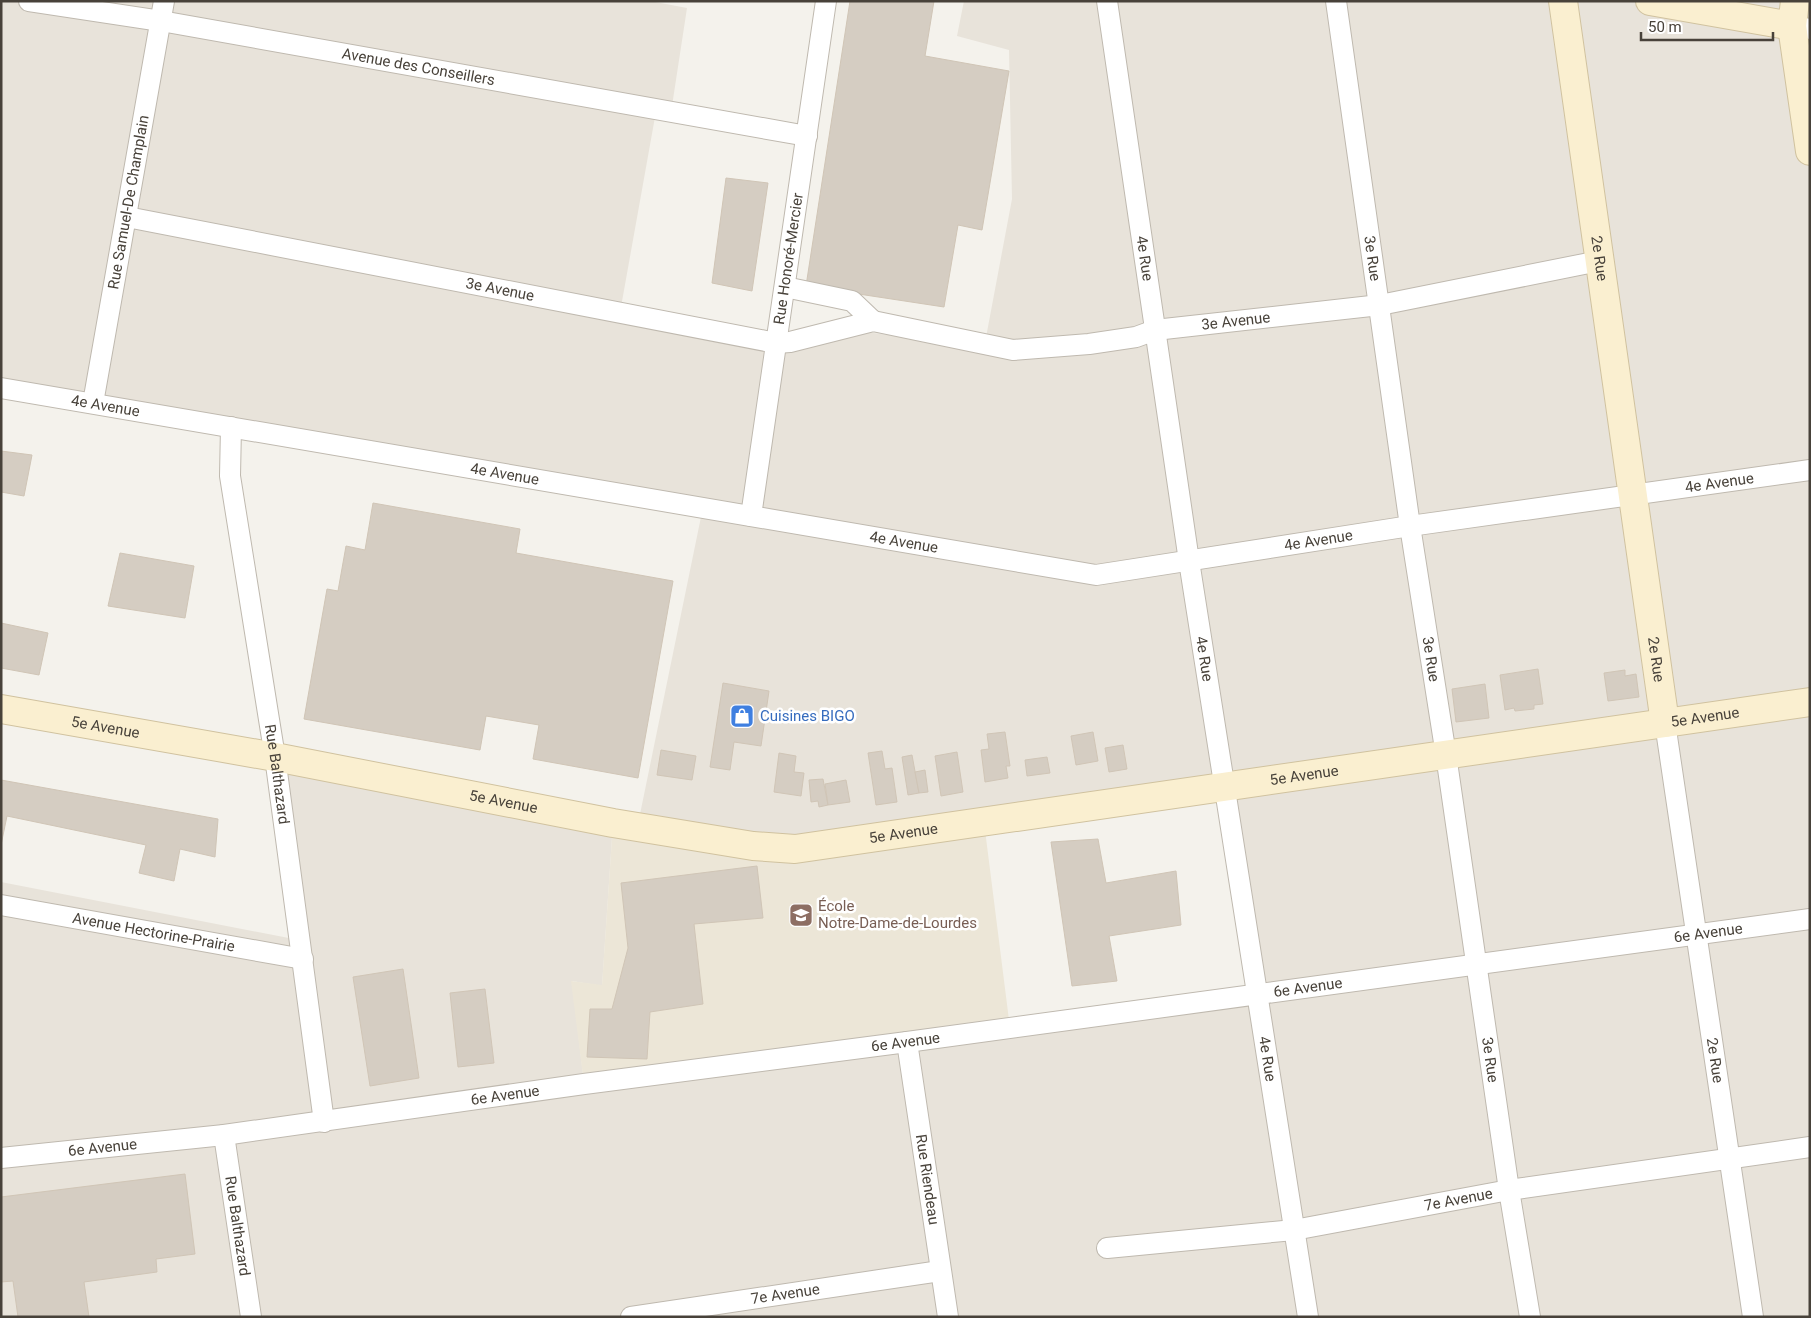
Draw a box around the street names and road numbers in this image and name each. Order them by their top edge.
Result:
street label: Avenue des Conseillers [341,44,496,89]
street label: Rue Samuel-De Champlain [104,114,153,291]
street label: Rue Honoré-Mercier [770,192,807,326]
street label: 4e Rue [1132,234,1157,282]
street label: 3e Rue [1360,235,1384,282]
street label: 2e Rue [1587,235,1611,282]
street label: 3e Avenue [464,274,536,305]
street label: 3e Avenue [1200,308,1271,334]
street label: 4e Avenue [70,391,141,421]
street label: 4e Avenue [469,459,540,489]
street label: 4e Avenue [1684,469,1755,496]
street label: 4e Avenue [1283,526,1354,555]
street label: 4e Avenue [868,527,940,557]
street label: 4e Rue [1192,635,1217,683]
street label: 3e Rue [1419,635,1443,683]
street label: 2e Rue [1644,636,1668,683]
street label: 5e Avenue [1669,703,1741,731]
street label: 5e Avenue [70,712,141,742]
street label: Rue Balthazard [261,723,293,825]
street label: 5e Avenue [1269,761,1340,789]
street label: 5e Avenue [468,786,539,817]
street label: 5e Avenue [868,819,939,847]
street label: Avenue Hectorine-Prairie [71,909,236,956]
street label: 6e Avenue [1673,919,1744,946]
street label: 6e Avenue [1272,974,1343,1001]
street label: 6e Avenue [870,1029,941,1056]
street label: 4e Rue [1255,1035,1280,1083]
street label: 3e Rue [1478,1036,1502,1084]
street label: 2e Rue [1703,1036,1727,1084]
street label: 6e Avenue [469,1081,541,1109]
street label: Rue Riendeau [912,1133,943,1226]
street label: 6e Avenue [67,1135,138,1160]
street label: Rue Balthazard [221,1175,254,1277]
street label: 7e Avenue [1423,1184,1494,1215]
street label: 7e Avenue [750,1280,821,1308]

